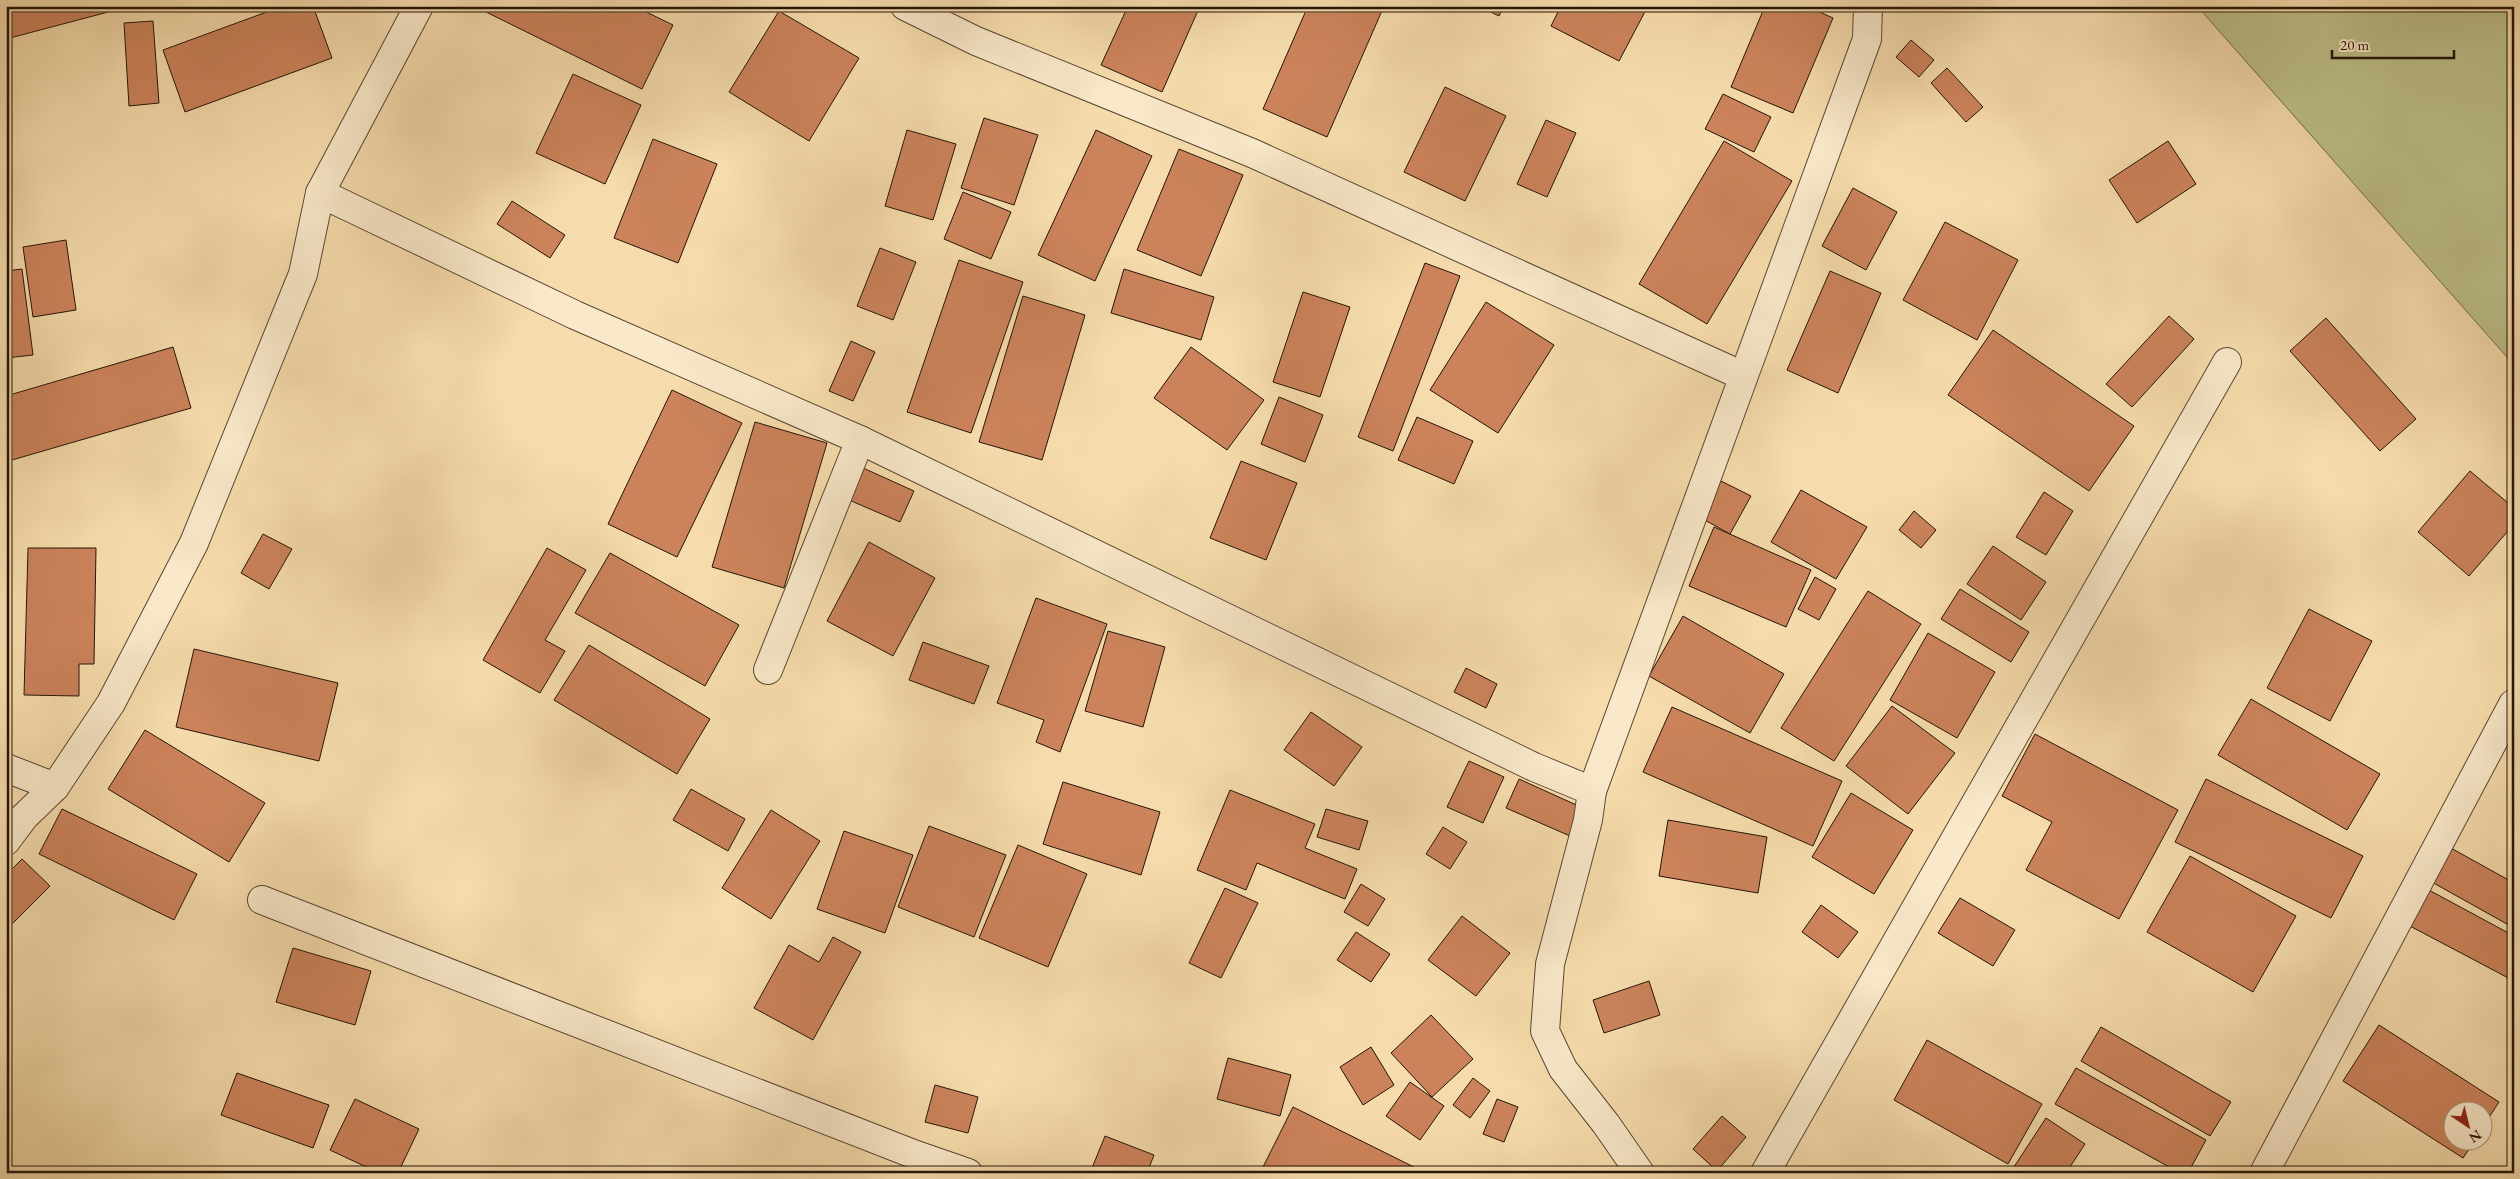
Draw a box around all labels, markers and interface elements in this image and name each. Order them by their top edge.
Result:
scale bar [2332,28,2455,60]
text: 20 m [2340,35,2369,54]
north arrow [2442,1102,2492,1152]
text: N [2465,1126,2485,1148]

